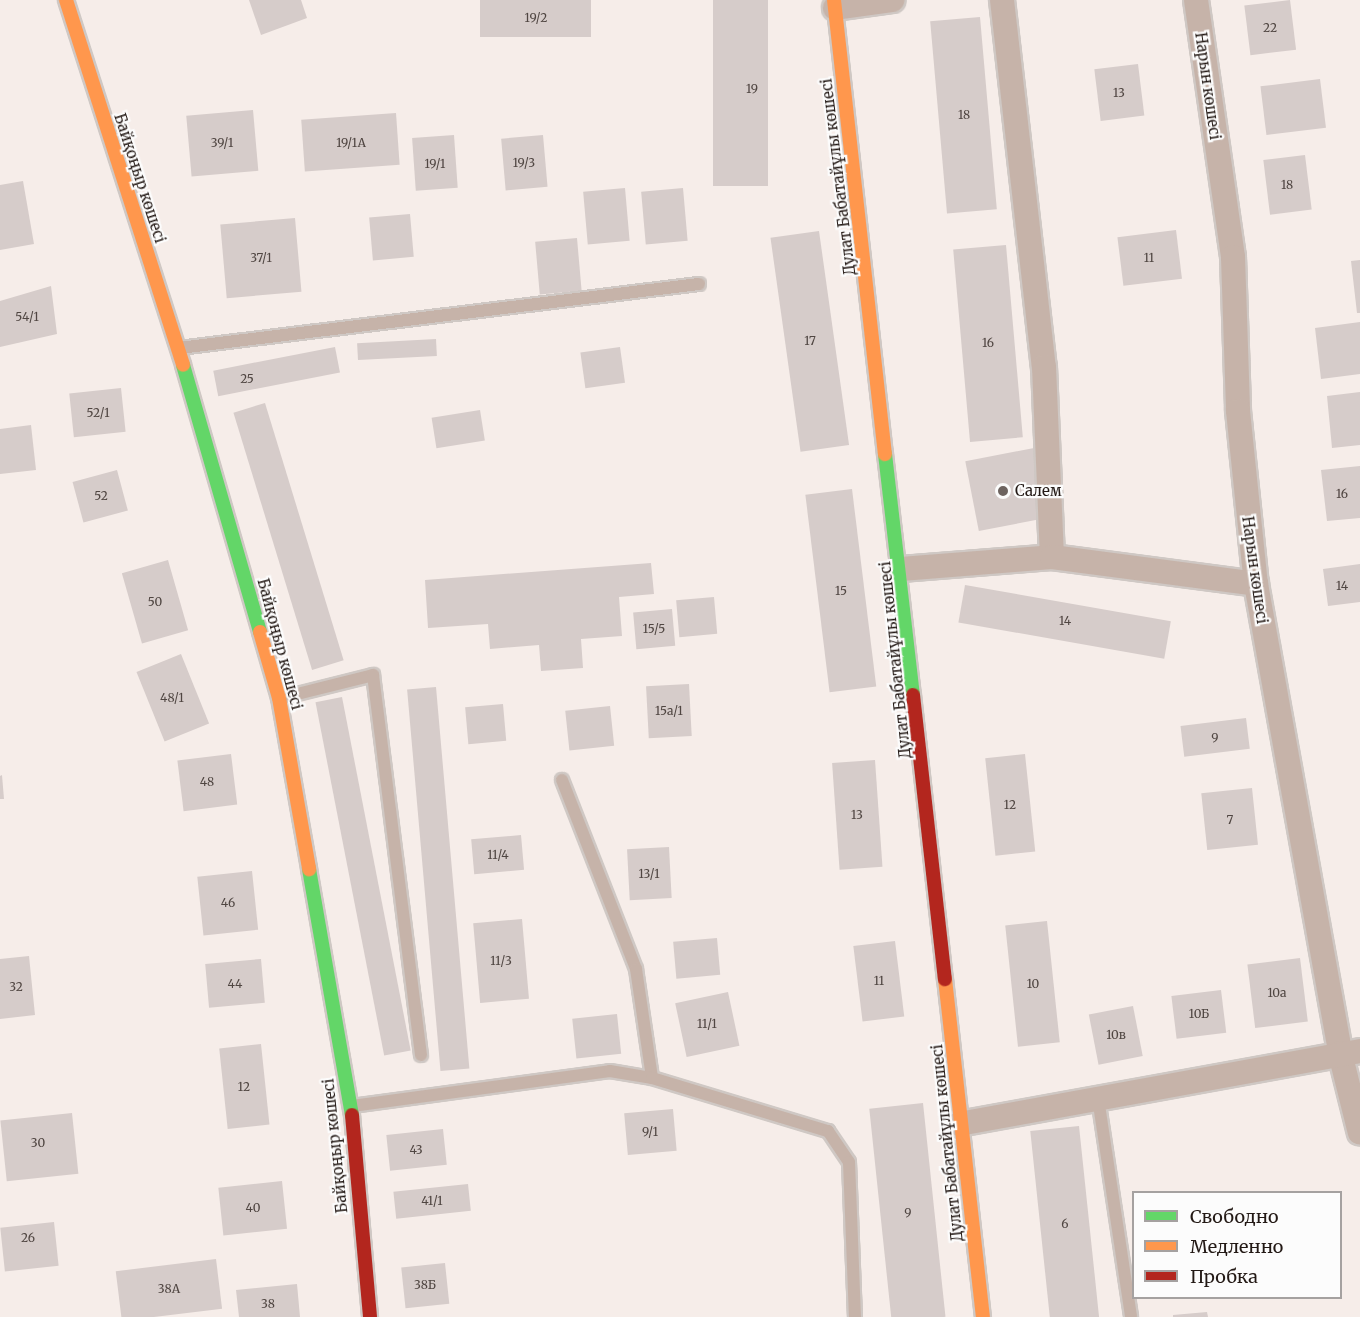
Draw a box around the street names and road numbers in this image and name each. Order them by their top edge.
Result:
street label: Нарын көшесі [1192,31,1224,141]
street label: Дулат Бабатайұлы көшесі [817,78,859,276]
street label: Байқоңыр көшесі [111,111,169,245]
street label: Нарын көшесі [1239,515,1271,625]
street label: Дулат Бабатайұлы көшесі [876,561,914,759]
street label: Байқоңыр көшесі [254,576,306,712]
street label: Дулат Бабатайұлы көшесі [928,1044,966,1242]
street label: Байқоңыр көшесі [319,1078,351,1214]

